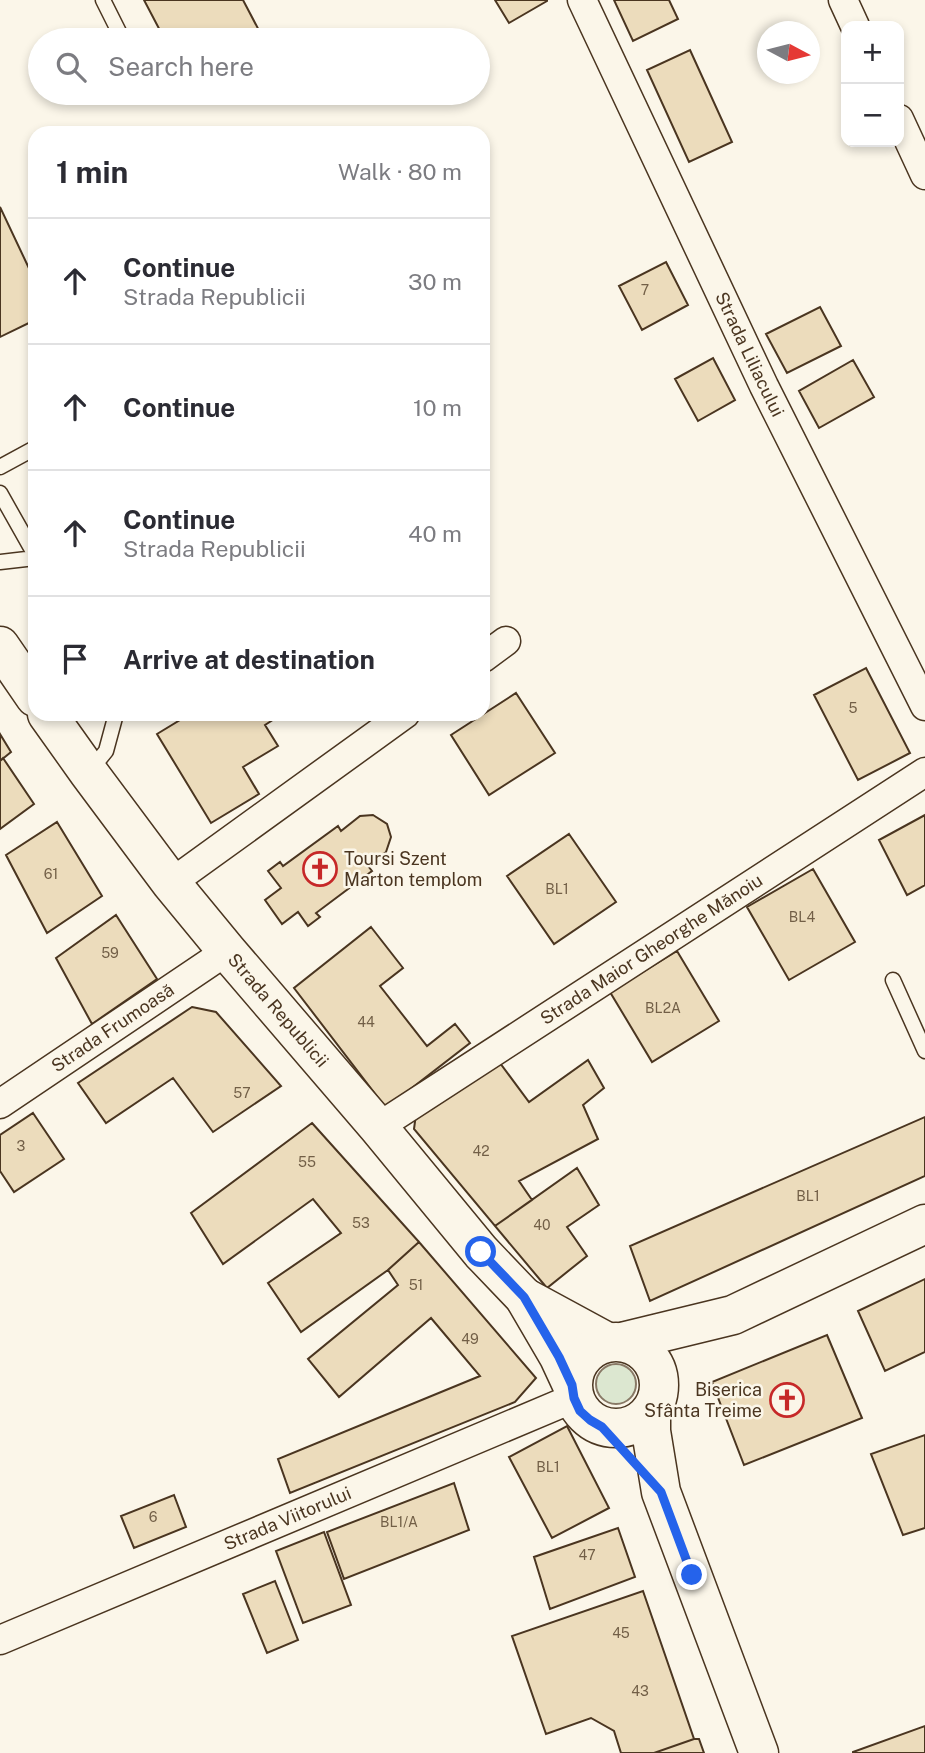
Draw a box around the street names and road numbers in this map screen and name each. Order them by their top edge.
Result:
street label: Strada Liliacului [711,288,789,420]
street label: Strada Maior Gheorghe Mănoiu [536,869,766,1029]
street label: Strada Republicii [224,949,333,1071]
street label: Strada Frumoasă [47,979,178,1076]
street label: Strada Viitorului [221,1482,354,1554]

